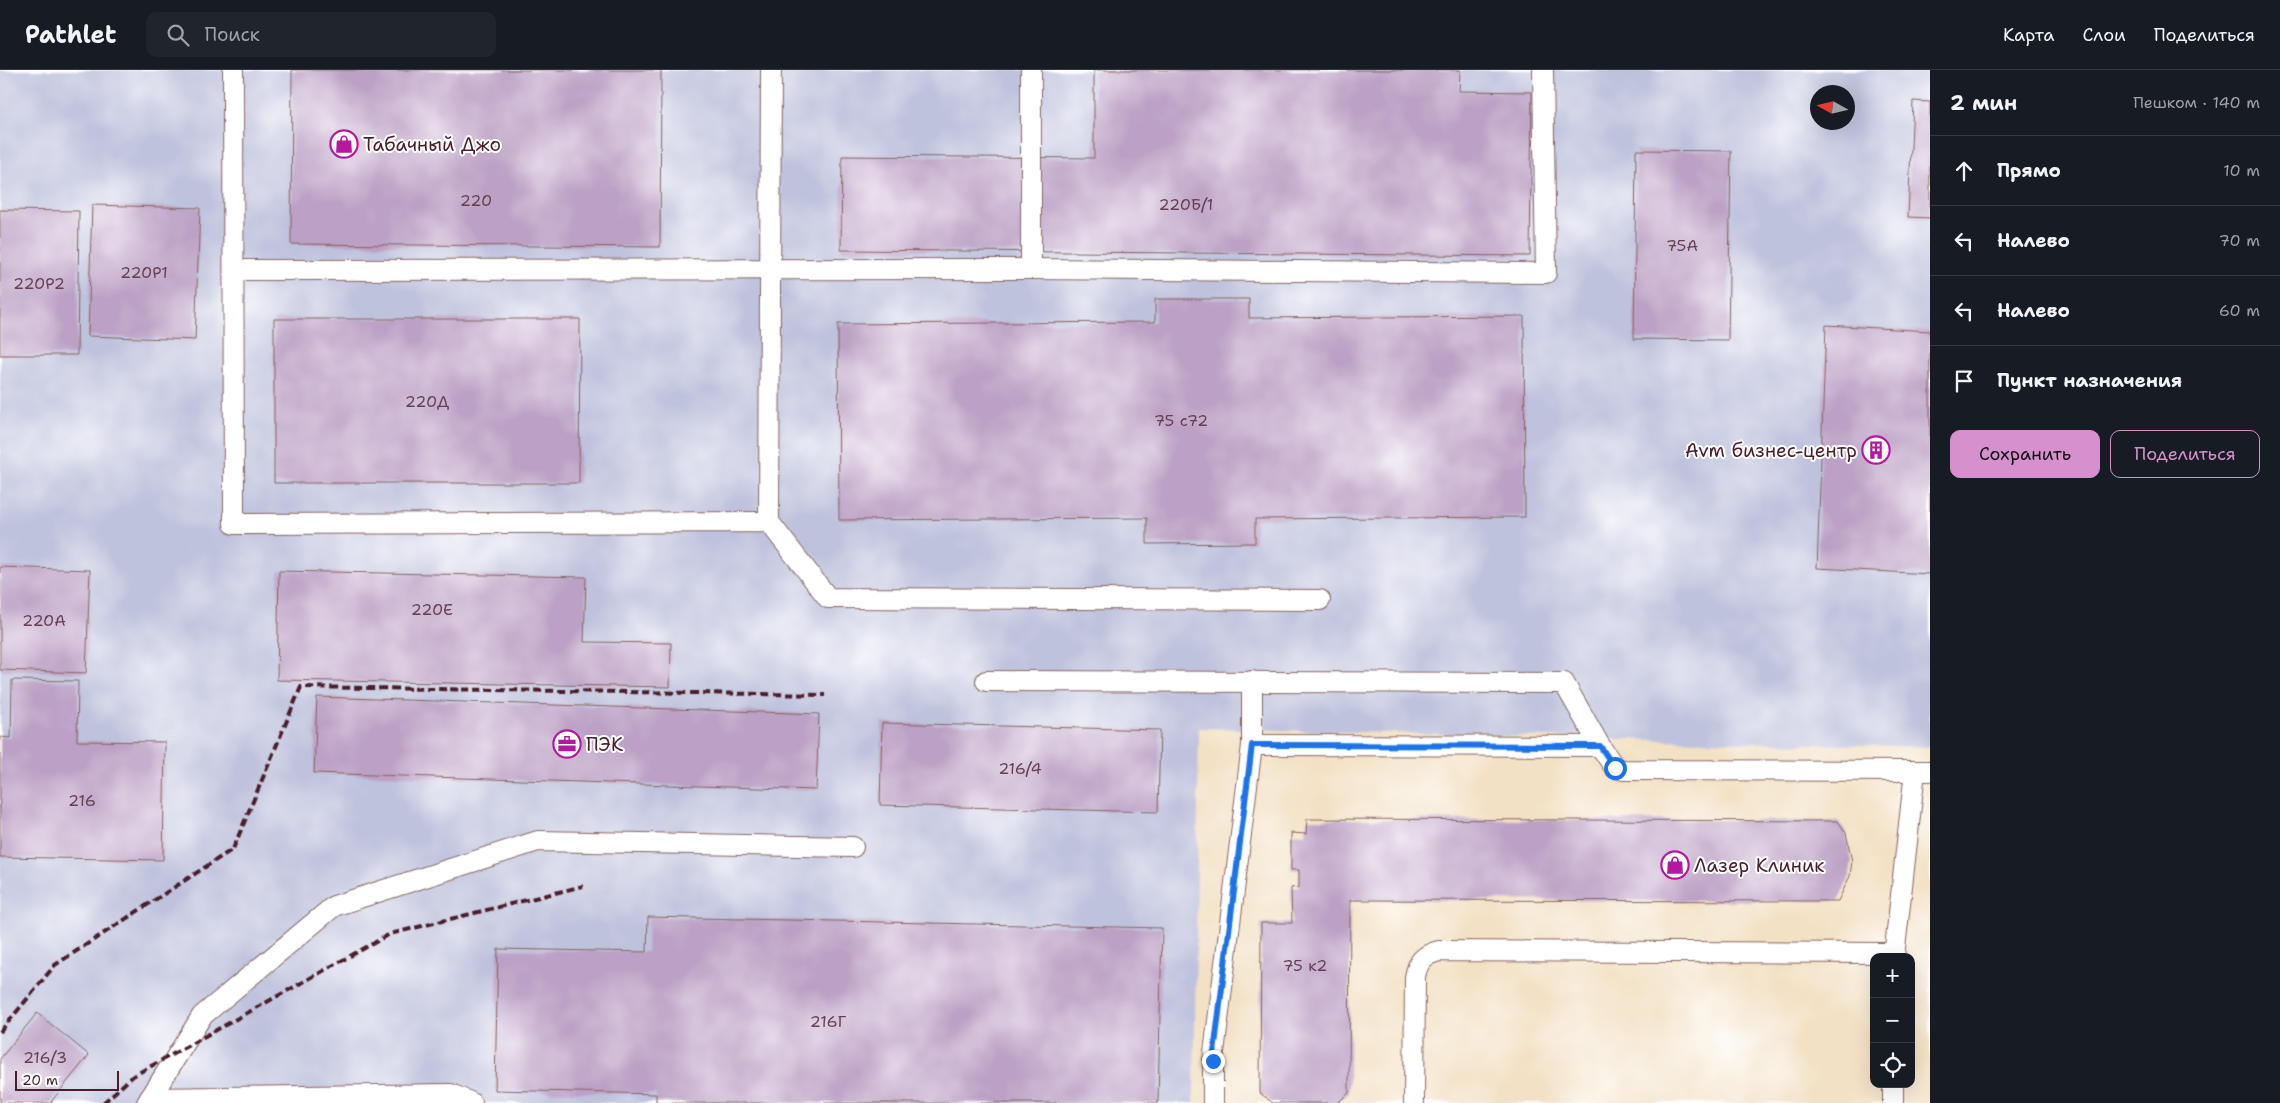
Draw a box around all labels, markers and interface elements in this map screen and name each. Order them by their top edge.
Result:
search box [146,12,496,57]
text: Pathlet [25,19,116,51]
icon: search [164,21,192,49]
text: Поиск [204,22,260,47]
text: Карта [2003,23,2054,47]
text: Слои [2082,23,2126,47]
text: Поделиться [2154,23,2255,47]
north arrow [1810,85,1855,130]
text: 2 мин [1950,89,2017,117]
text: Пешком · 140 m [2133,92,2260,113]
shop icon: Табачный Джо [329,129,359,159]
place label: Табачный Джо [363,132,501,157]
icon: ahead [1950,157,1978,185]
text: Прямо [1997,158,2061,183]
text: 10 m [2223,160,2260,181]
house number: 220 [460,190,492,211]
house number: 220Б/1 [1159,194,1213,215]
icon: left [1950,227,1978,255]
text: Налево [1997,228,2070,253]
text: 70 m [2219,230,2260,251]
house number: 75А [1666,235,1698,256]
house number: 220Р1 [120,262,168,283]
house number: 220Р2 [13,273,65,294]
icon: left [1950,297,1978,325]
text: Налево [1997,298,2070,323]
text: 60 m [2219,300,2260,321]
icon: arrive [1950,367,1978,395]
text: Пункт назначения [1997,368,2182,393]
house number: 220Д [405,391,449,412]
house number: 75 с72 [1154,410,1208,431]
button: Сохранить [1950,430,2100,478]
button: Поделиться [2110,430,2260,478]
building icon: Avm бизнес-центр [1861,435,1891,465]
place label: Avm бизнес-центр [1685,438,1857,463]
house number: 220Е [411,599,453,620]
house number: 220А [22,610,66,631]
office icon: ПЭК [552,729,582,759]
place label: ПЭК [586,732,623,757]
route start [1604,757,1627,780]
house number: 216/4 [998,758,1042,779]
house number: 216 [68,790,96,811]
shop icon: Лазер Клиник [1660,850,1690,880]
place label: Лазер Клиник [1694,853,1824,878]
map controls [1870,953,1915,1088]
button: + [1870,953,1915,998]
house number: 75 к2 [1282,955,1328,976]
button: − [1870,998,1915,1043]
house number: 216Г [810,1011,847,1032]
button: locate [1870,1043,1915,1088]
house number: 216/3 [23,1047,67,1068]
route end [1202,1050,1225,1073]
scale bar [15,1068,119,1091]
text: 20 m [22,1071,58,1089]

